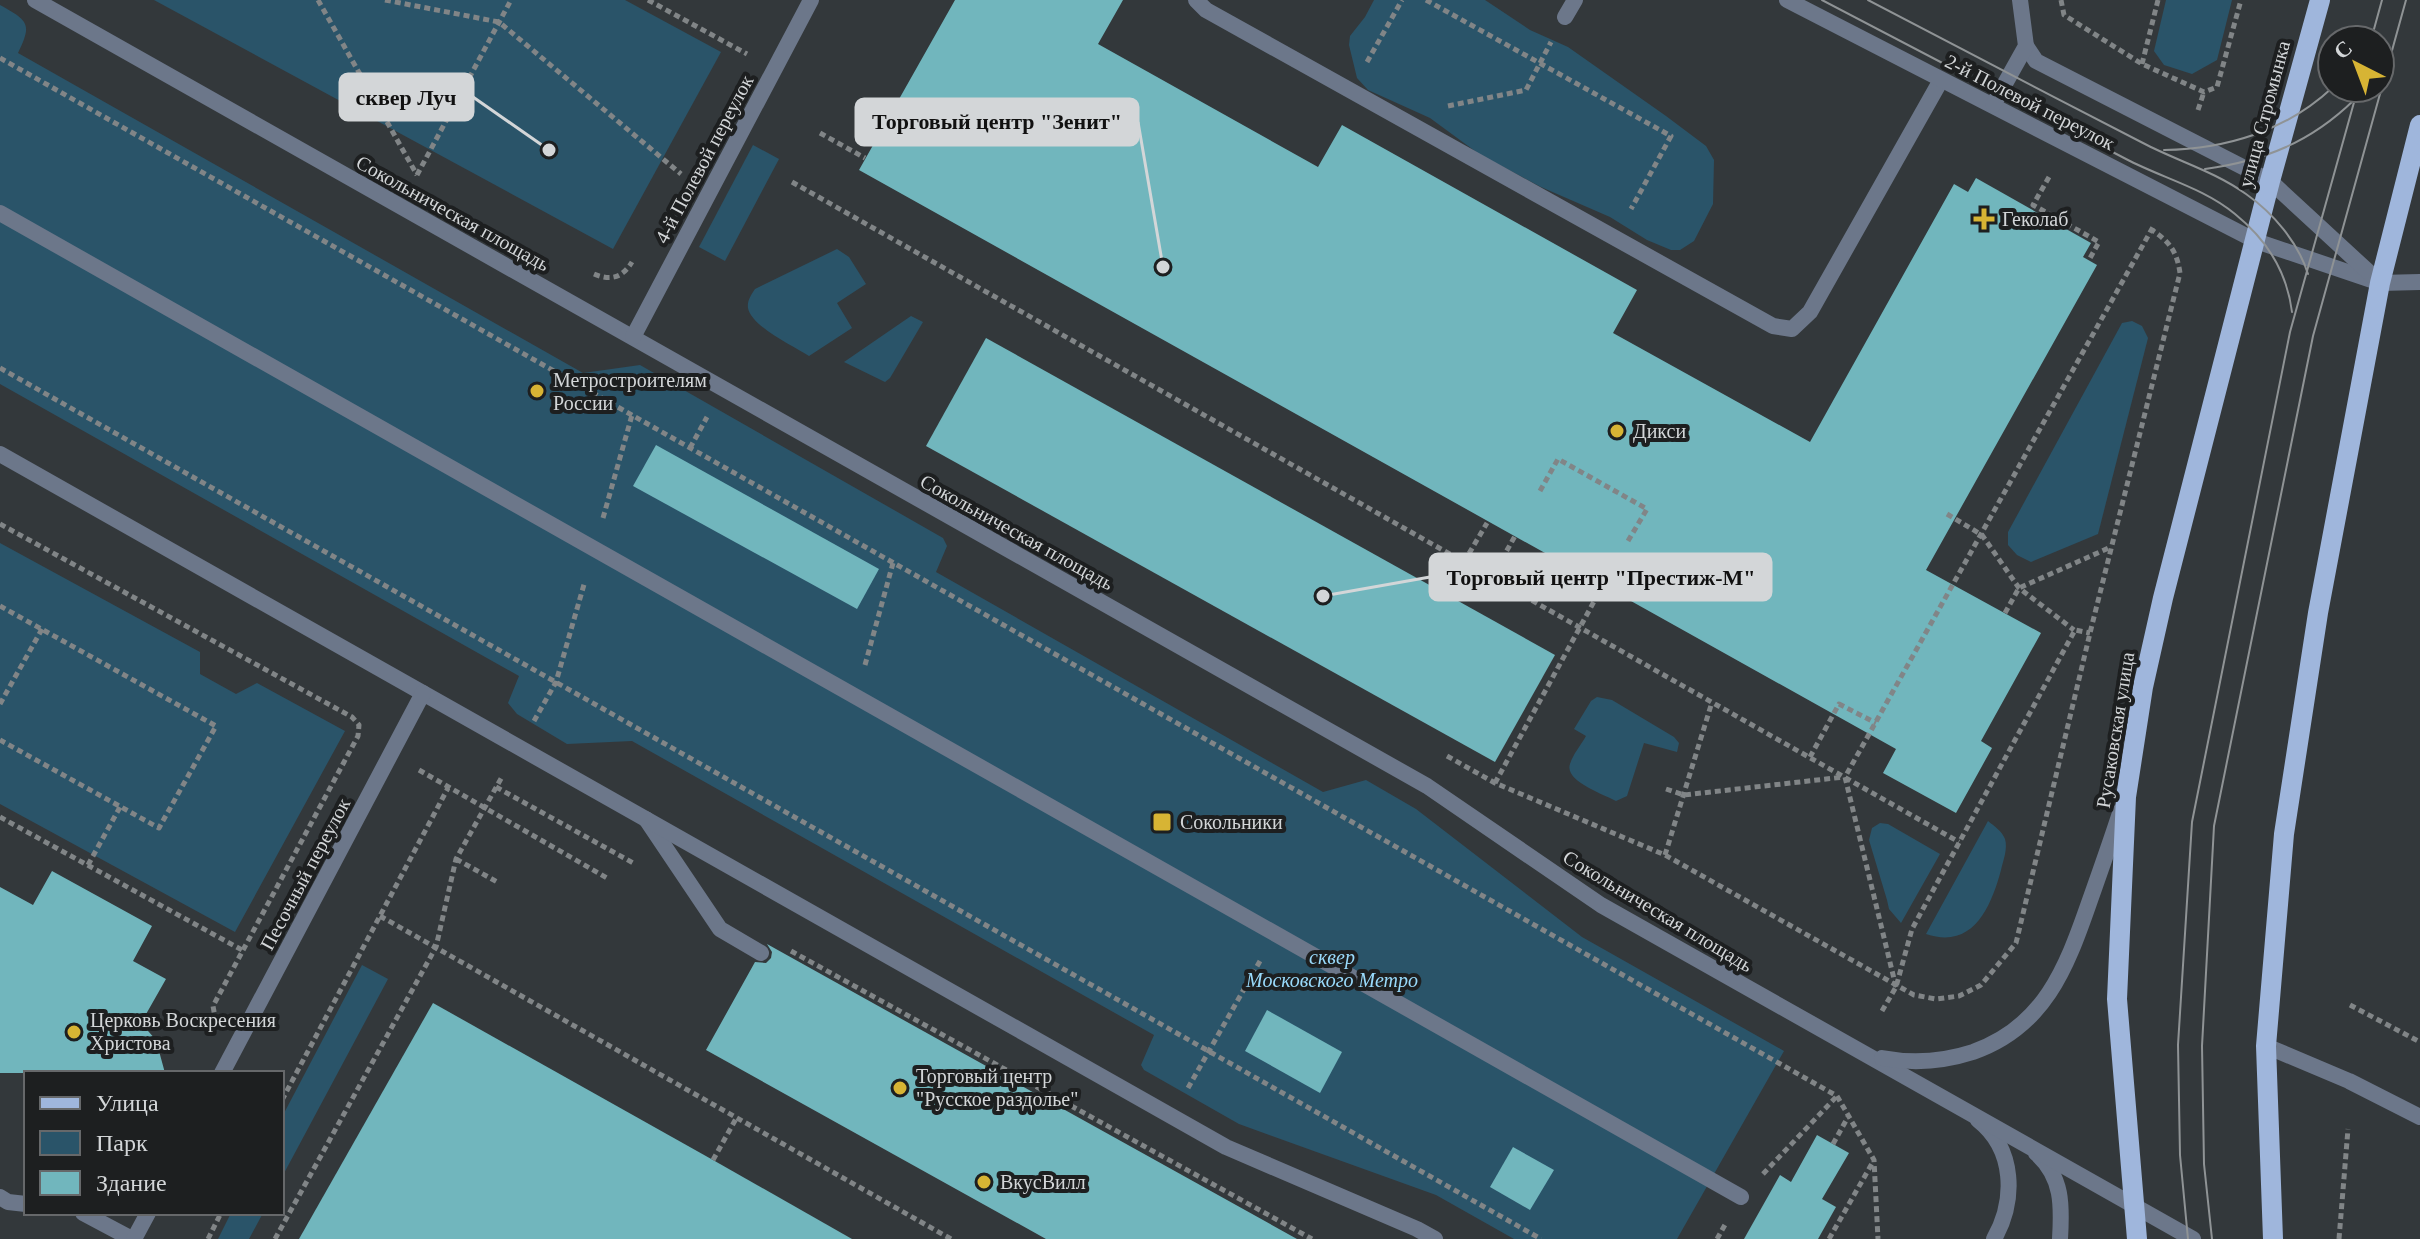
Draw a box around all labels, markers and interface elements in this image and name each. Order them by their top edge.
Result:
north arrow [2316,24,2396,104]
text: С [2329,35,2357,64]
street label: улица Стромынка [2234,38,2295,190]
street label: 2-й Полевой переулок [1941,50,2119,155]
street label: 4-й Полевой переулок [650,71,759,247]
callout: сквер Луч [340,74,473,120]
text: сквер Луч [355,85,457,110]
callout: Торговый центр "Зенит" [856,99,1138,145]
text: Торговый центр "Зенит" [872,109,1122,134]
street label: Сокольническая площадь [352,151,553,276]
marker: Геколаб [1973,208,1995,230]
place label: Геколаб [2002,208,2068,230]
place label: Метростроителям России [553,369,707,414]
marker: Метростроителям России [528,382,546,400]
place label: Дикси [1633,420,1686,443]
marker: Дикси [1608,422,1626,440]
street label: Сокольническая площадь [916,470,1117,595]
callout: Торговый центр "Престиж-М" [1430,554,1771,600]
text: Торговый центр "Престиж-М" [1446,565,1756,590]
street label: Русаковская улица [2092,650,2139,810]
street label: Песочный переулок [256,794,355,954]
marker: Сокольники [1151,811,1173,833]
place label: Сокольники [1180,811,1283,833]
street label: Сокольническая площадь [1559,846,1757,977]
park label: сквер Московского Метро [1245,946,1418,992]
place label: Церковь Воскресения Христова [90,1009,276,1055]
marker: Церковь Воскресения Христова [65,1023,83,1041]
place label: Торговый центр "Русское раздолье" [916,1065,1078,1111]
legend [24,1071,284,1215]
marker: Торговый центр "Русское раздолье" [891,1079,909,1097]
text: Улица [96,1090,159,1116]
text: Парк [96,1130,148,1156]
text: Здание [96,1170,167,1196]
place label: ВкусВилл [1000,1171,1086,1194]
marker: ВкусВилл [975,1173,993,1191]

